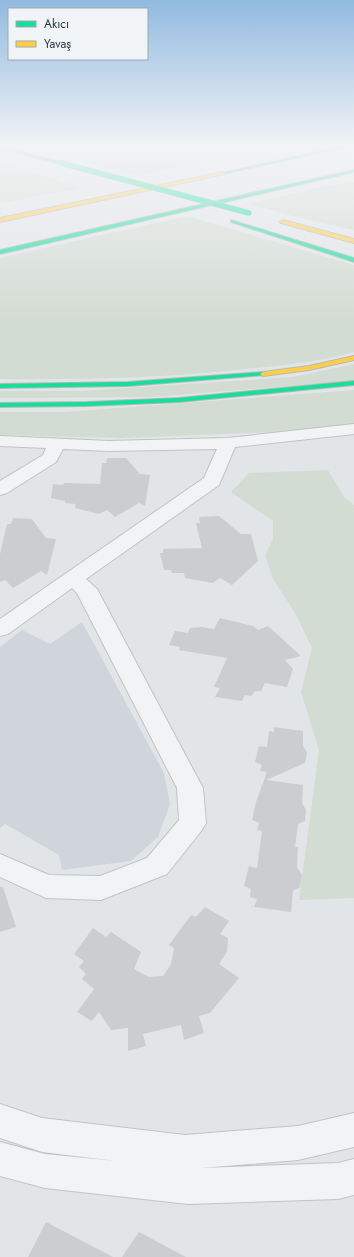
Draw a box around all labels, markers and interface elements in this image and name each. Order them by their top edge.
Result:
legend [8,8,148,60]
text: Akıcı [44,15,69,33]
text: Yavaş [44,35,71,53]

